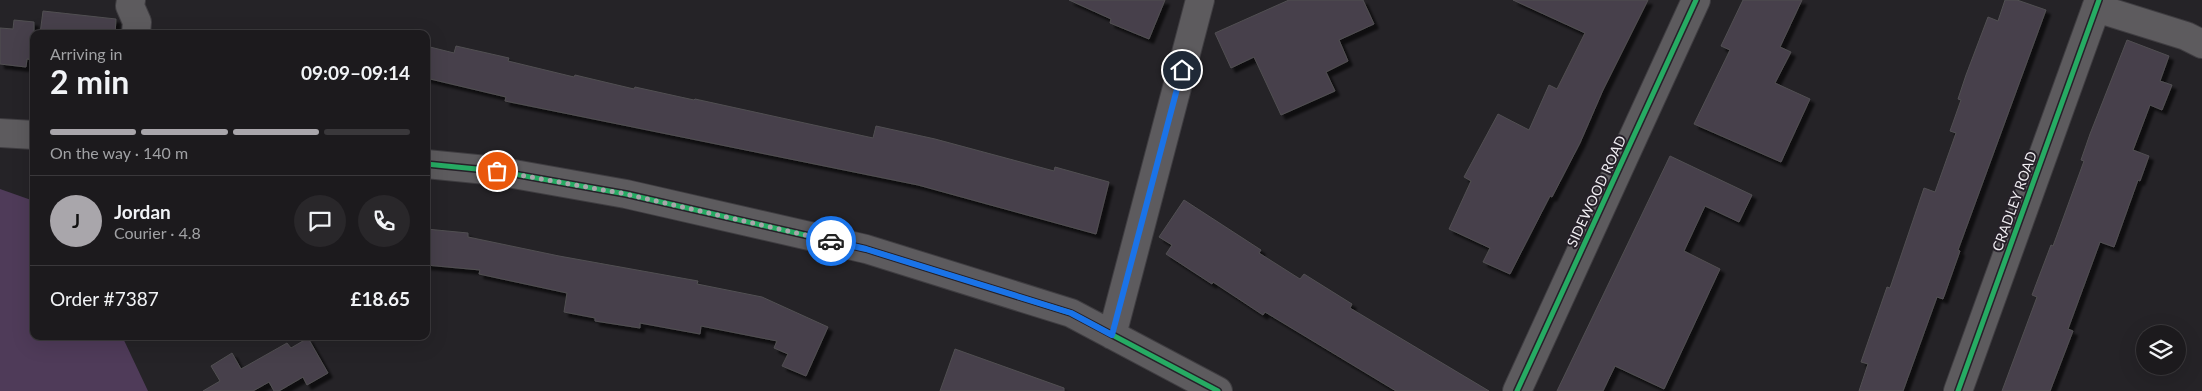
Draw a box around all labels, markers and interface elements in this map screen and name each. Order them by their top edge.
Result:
text: Arriving in [50,44,123,63]
pin [1161,49,1203,91]
icon: home [1168,56,1196,84]
text: 09:09–09:14 [301,61,410,84]
text: 2 min [50,62,129,101]
street label: SIDEWOOD ROAD [1563,133,1629,249]
text: On the way · 140 m [50,143,188,162]
street label: CRADLEY ROAD [1988,149,2040,253]
pin [476,150,518,192]
icon: bag [483,157,511,185]
button: chat [294,195,346,247]
button: phone [358,195,410,247]
text: Jordan [114,200,171,223]
text: J [72,209,80,232]
courier [806,216,856,266]
text: Courier · 4.8 [114,223,201,242]
icon: car [817,227,845,255]
text: Order #7387 [50,287,159,310]
text: £18.65 [350,287,410,310]
map controls [2136,325,2186,375]
button: layers [2136,325,2186,375]

